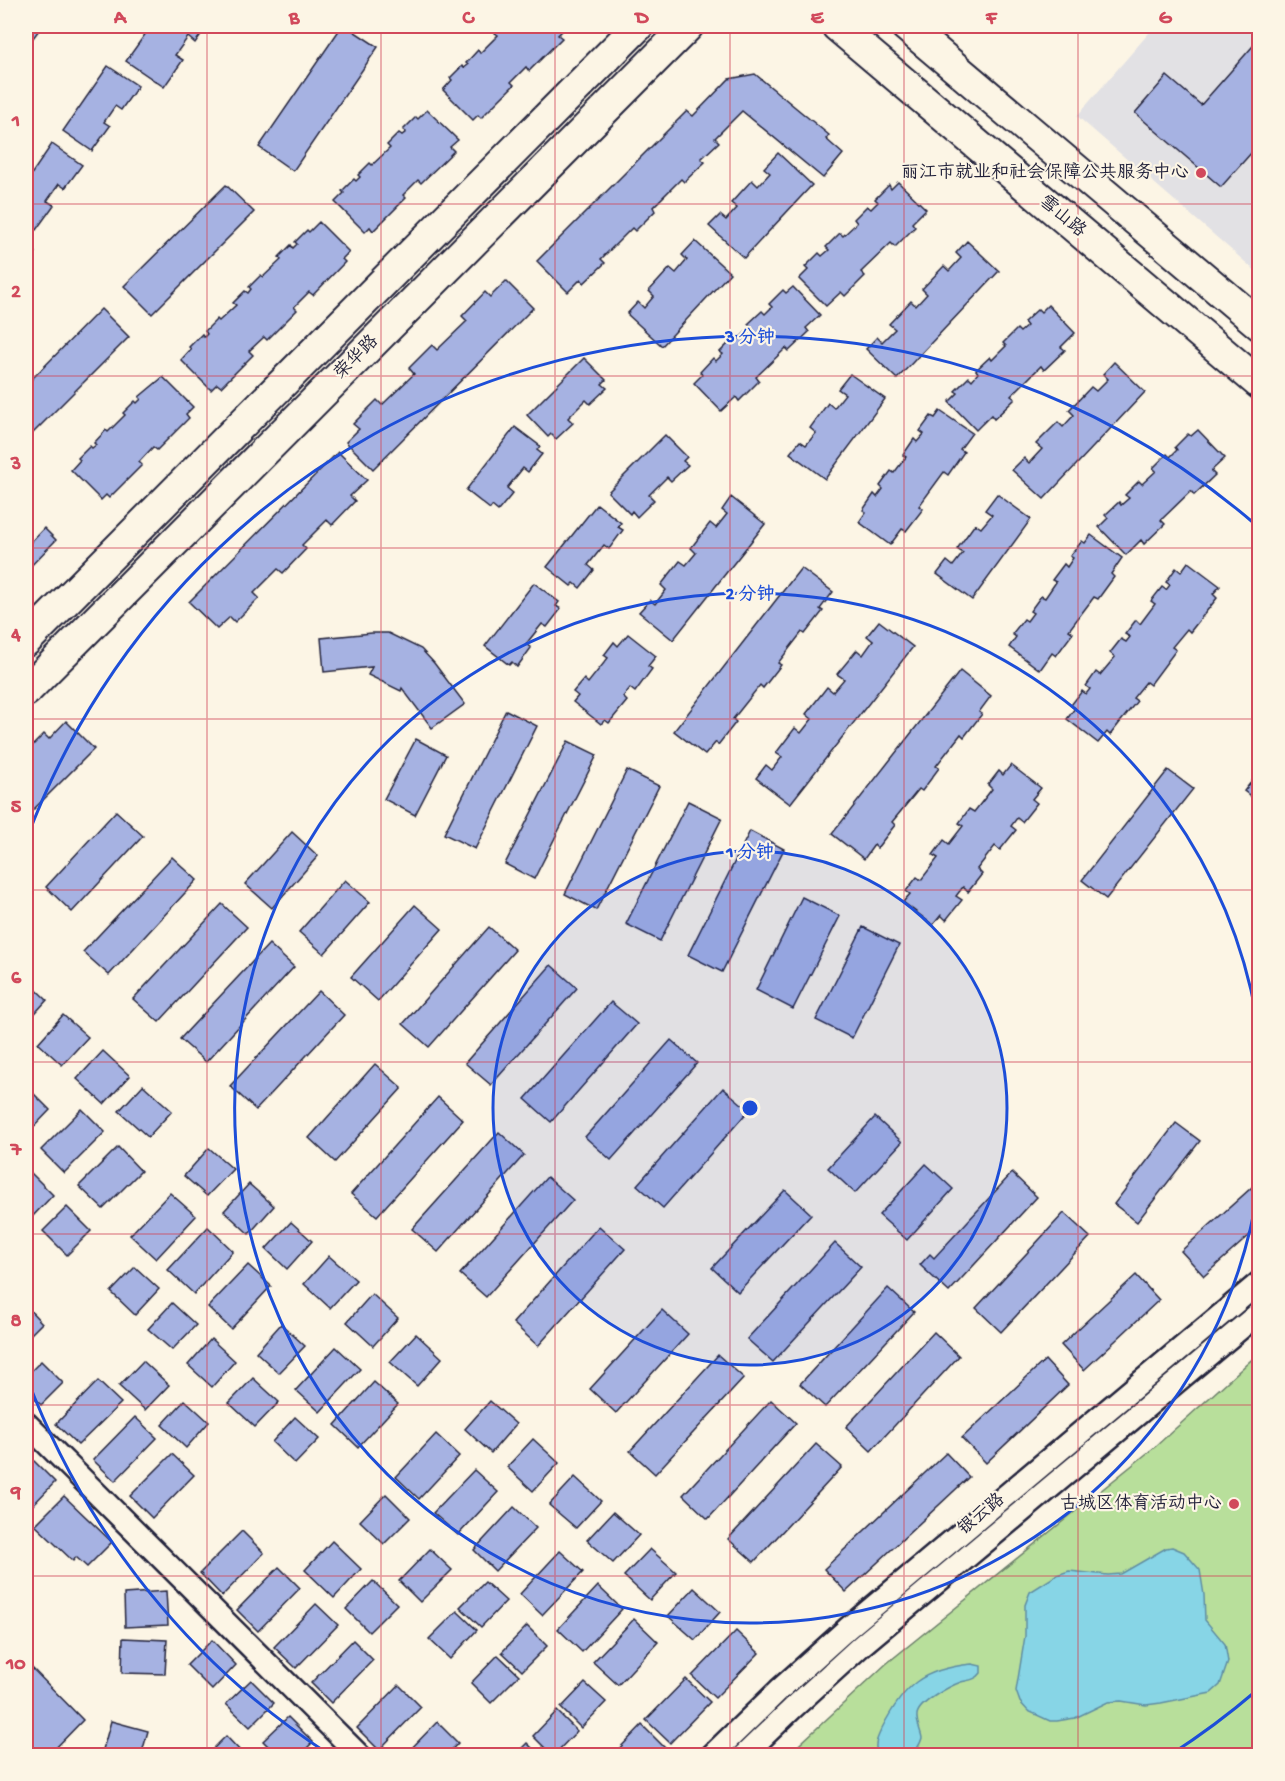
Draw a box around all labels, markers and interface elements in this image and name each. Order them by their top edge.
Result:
text: A [113,8,128,31]
text: B [288,8,300,31]
text: C [462,8,476,31]
text: D [633,8,649,31]
text: E [811,8,825,31]
text: F [985,8,998,31]
text: G [1159,8,1173,31]
text: 1 [11,111,20,134]
place label: 丽江市就业和社会保障公共服务中心 [901,162,1189,184]
marker: 丽江市就业和社会保障公共服务中心 [1194,166,1208,180]
street label: 雪山路 [1035,191,1090,242]
text: 2 [11,282,21,305]
text: 3 分钟 [724,327,775,349]
street label: 荣华路 [330,331,384,385]
text: 3 [10,454,21,477]
text: 2 分钟 [725,584,775,606]
text: 4 [10,625,21,648]
text: 5 [11,797,22,820]
text: 1 分钟 [725,842,774,864]
text: 6 [11,968,22,991]
centre of rings [740,1098,760,1118]
text: 7 [10,1140,23,1163]
text: 8 [11,1311,22,1334]
text: 9 [10,1483,21,1506]
street label: 银云路 [954,1489,1009,1540]
place label: 古城区体育活动中心 [1060,1493,1222,1515]
marker: 古城区体育活动中心 [1227,1497,1241,1511]
text: 10 [5,1654,26,1677]

